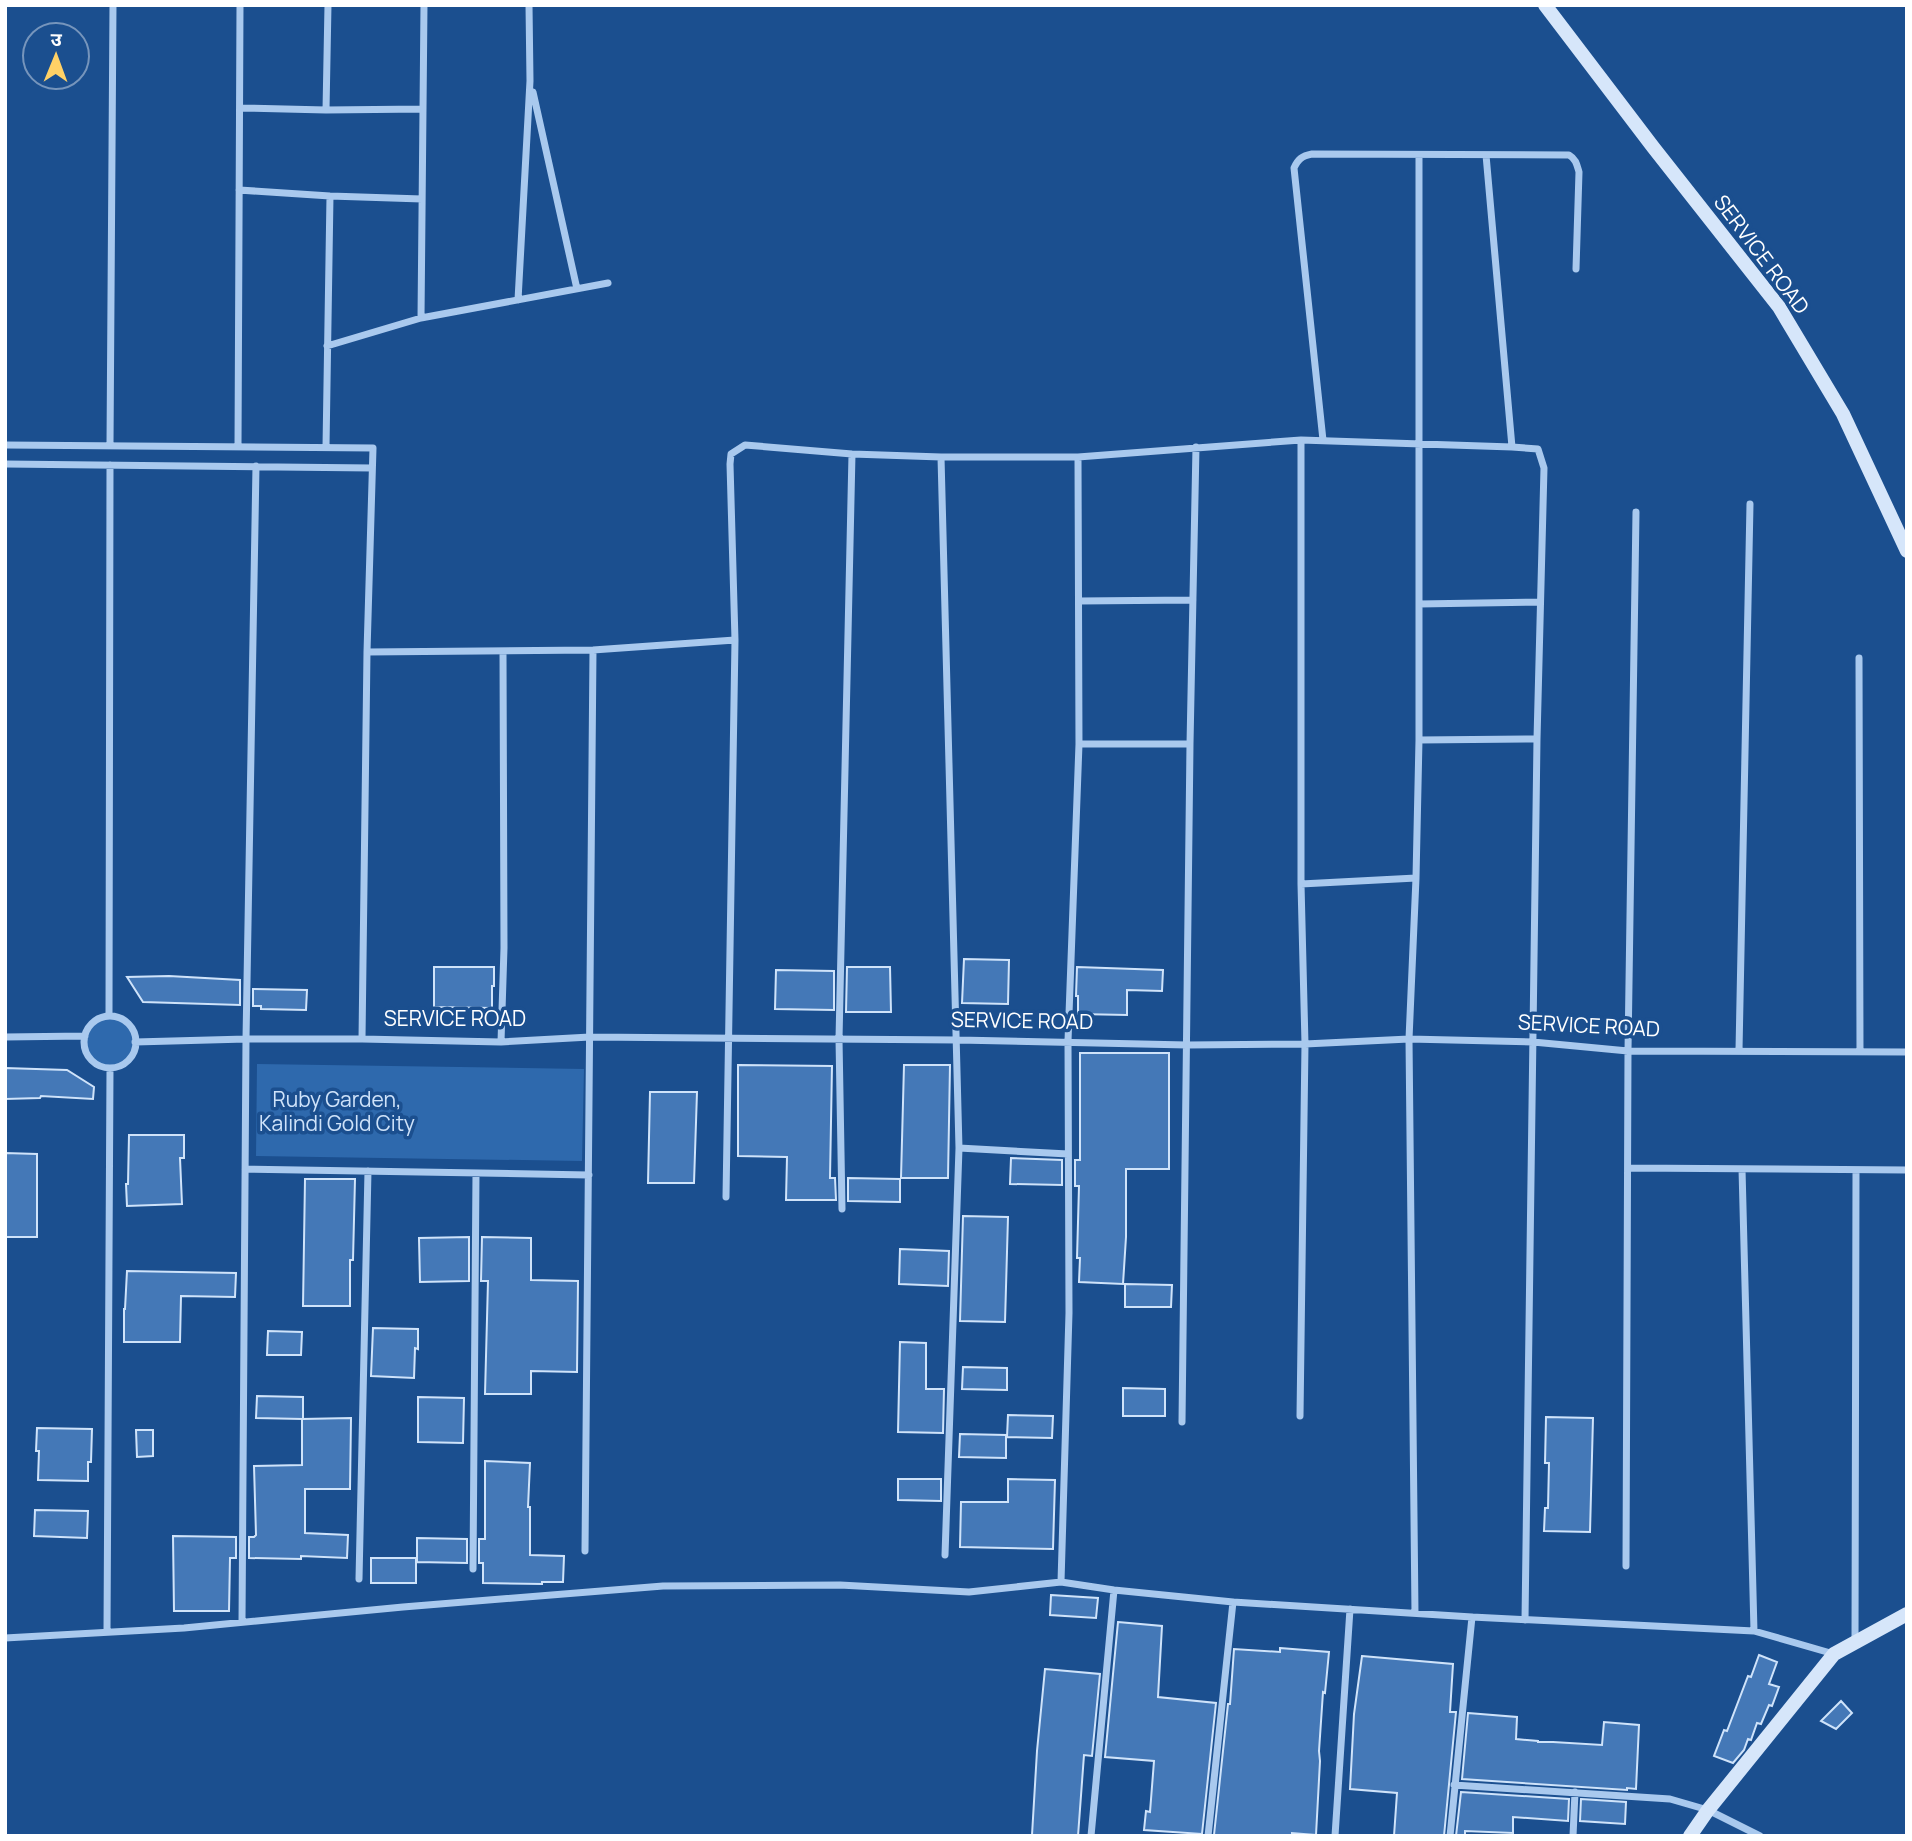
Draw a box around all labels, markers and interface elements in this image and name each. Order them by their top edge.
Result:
north arrow [21,21,91,91]
text: उ [51,26,63,52]
street label: SERVICE ROAD [1708,189,1816,319]
street label: SERVICE ROAD [384,1004,526,1032]
street label: SERVICE ROAD [951,1005,1093,1035]
street label: SERVICE ROAD [1517,1007,1661,1043]
park label: Ruby Garden, Kalindi Gold City [259,1085,415,1137]

